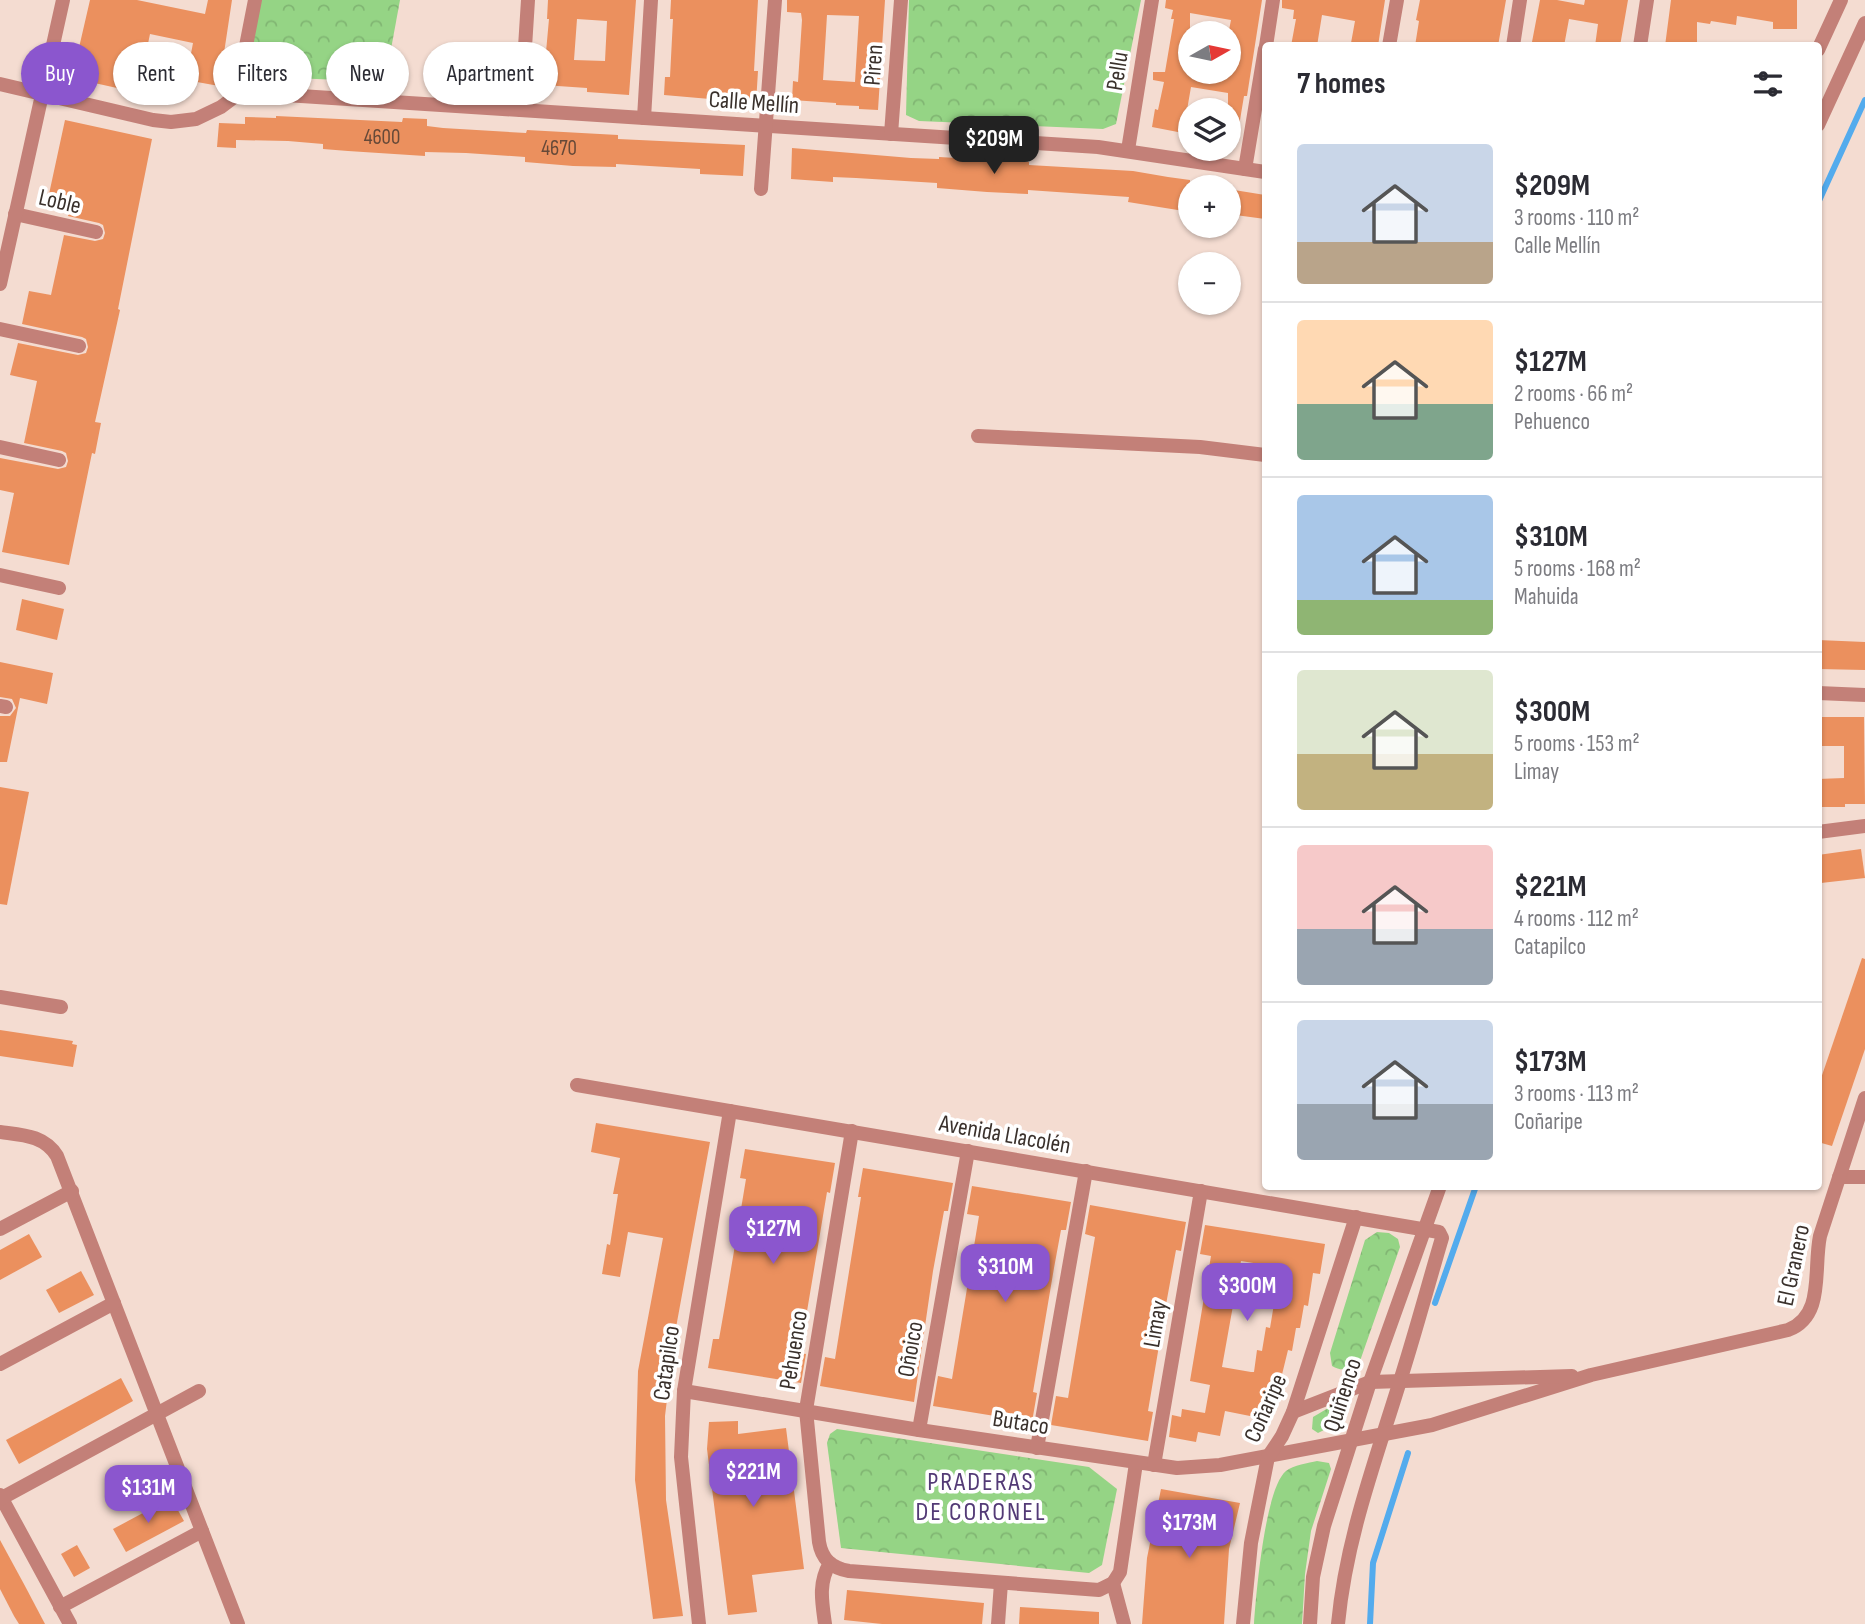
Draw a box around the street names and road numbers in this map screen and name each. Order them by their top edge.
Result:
street label: Piren [858,44,889,87]
street label: Pellu [1100,50,1135,92]
street label: Calle Mellín [708,85,800,120]
street label: Loble [36,183,84,220]
street label: Avenida Llacolén [936,1108,1073,1160]
street label: El Granero [1771,1222,1816,1308]
street label: Limay [1137,1298,1174,1350]
street label: Pehuenco [773,1309,814,1392]
street label: Oñoico [891,1319,930,1379]
street label: Catapilco [647,1324,686,1402]
street label: Quiñenco [1317,1355,1368,1436]
street label: Coñaripe [1238,1369,1293,1447]
street label: Butaco [991,1404,1051,1441]

